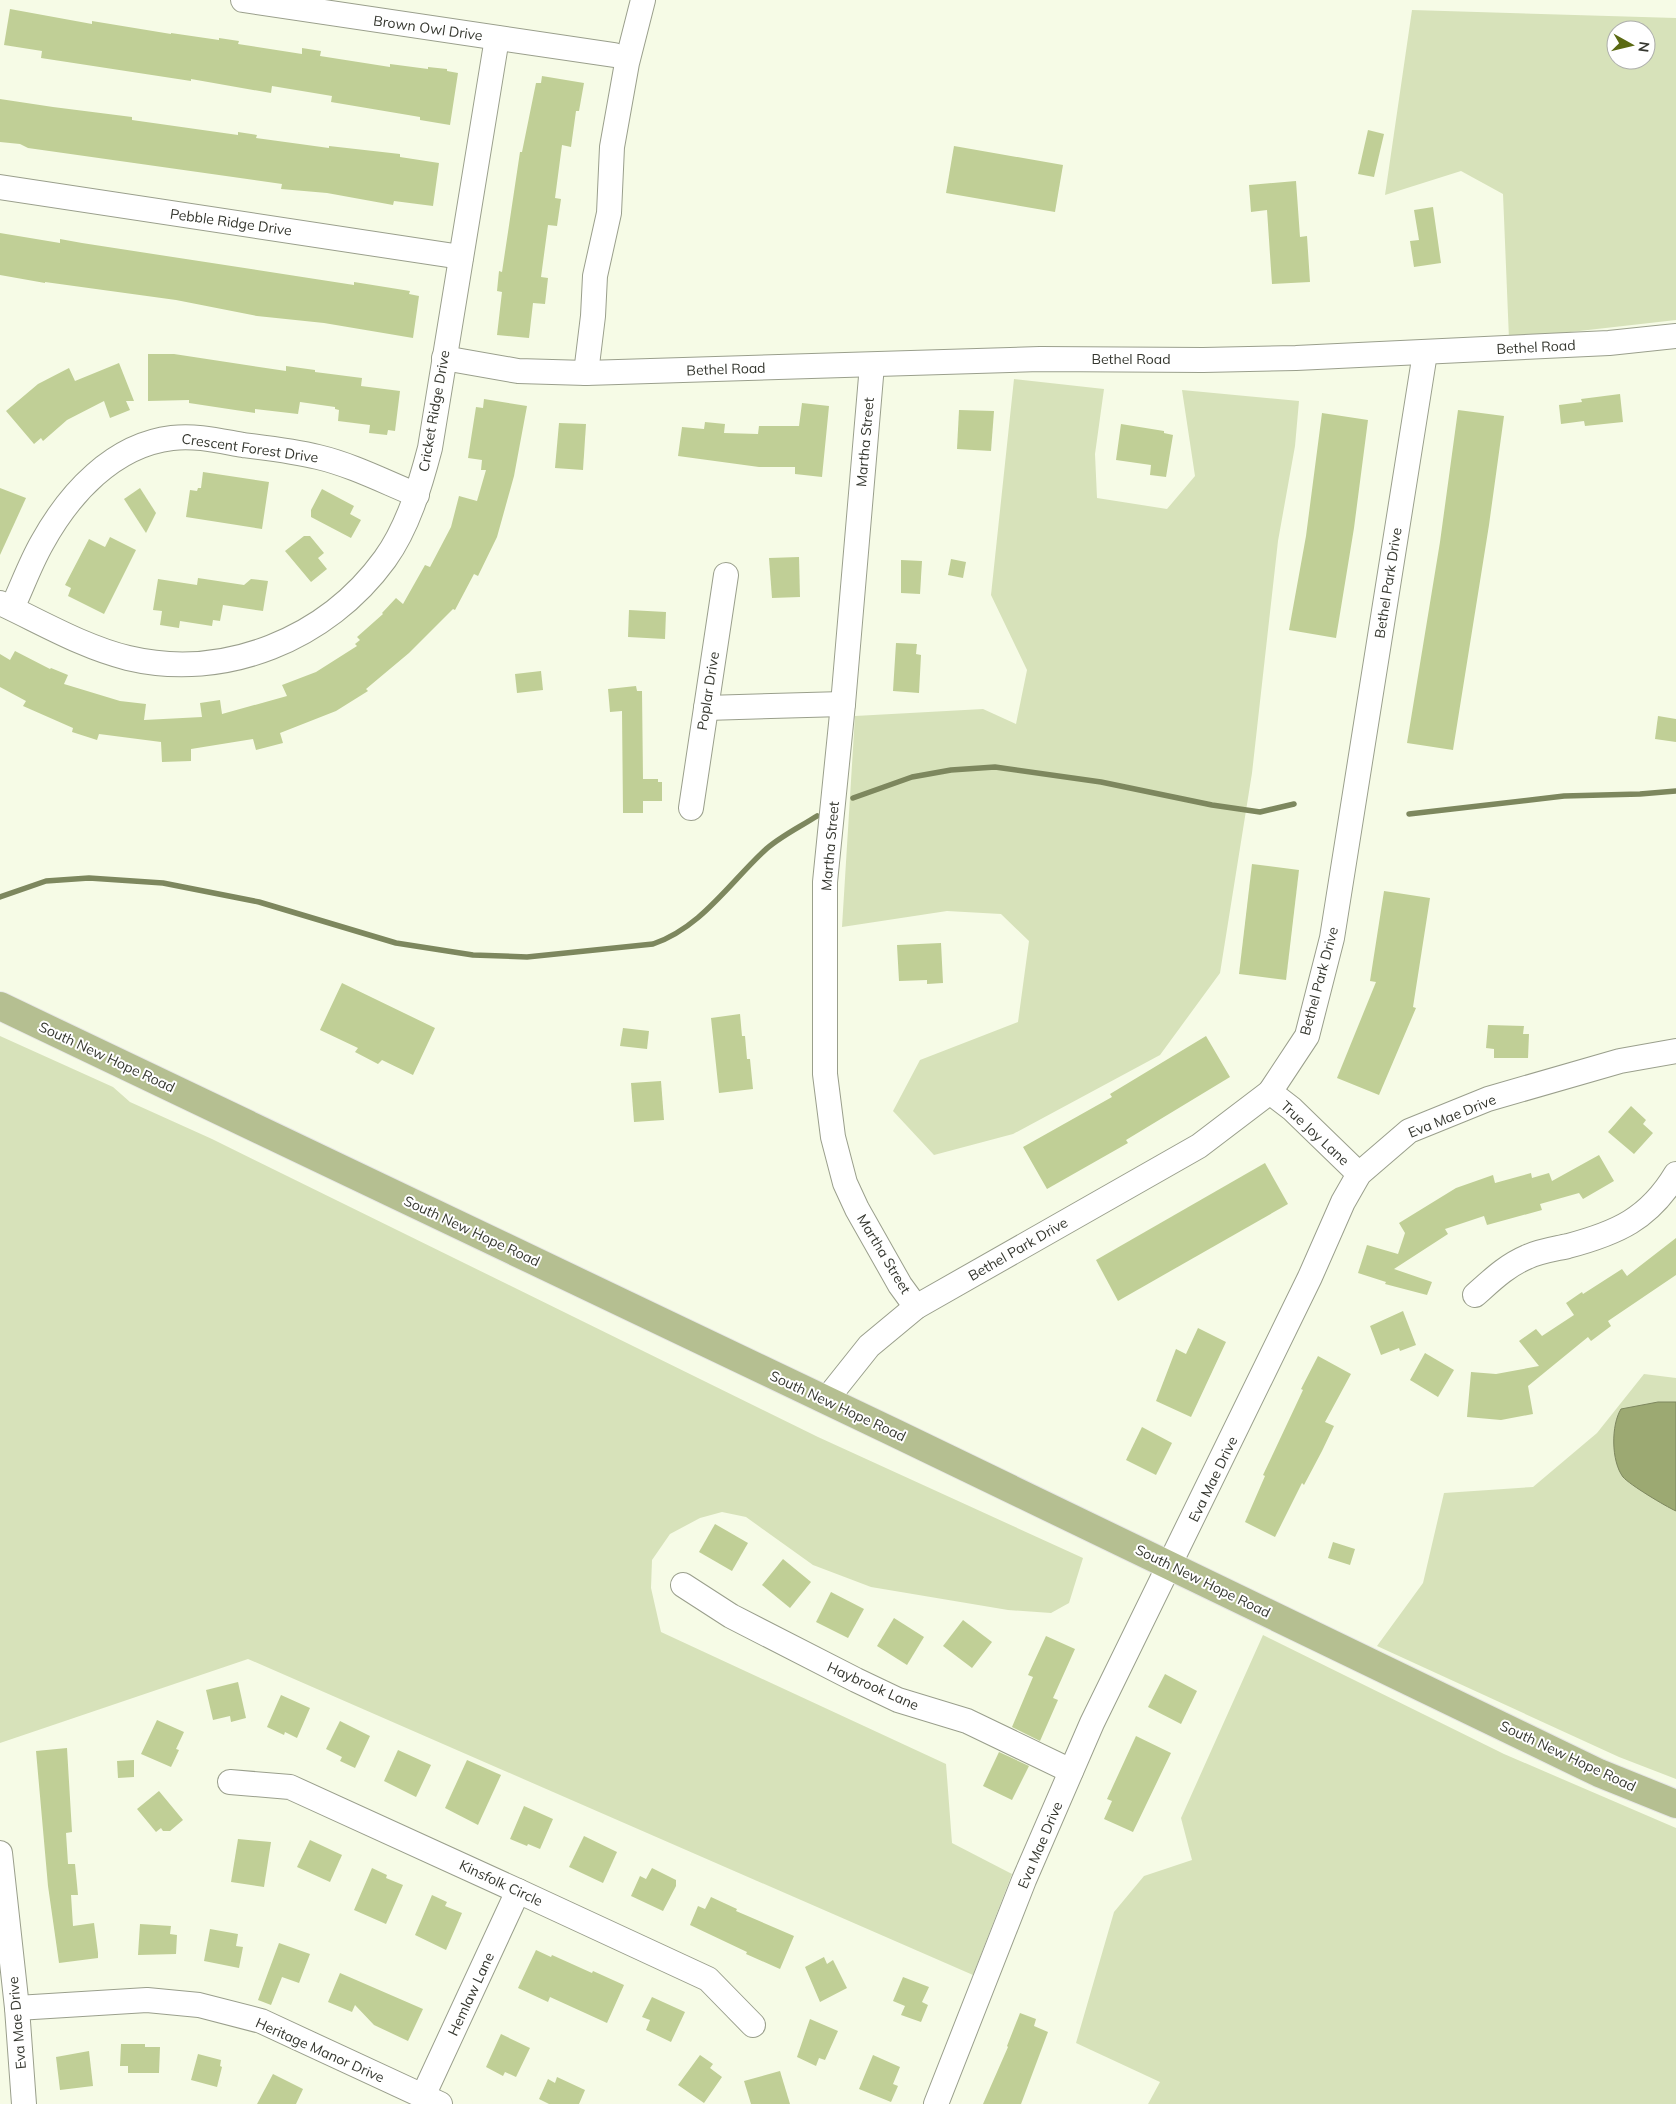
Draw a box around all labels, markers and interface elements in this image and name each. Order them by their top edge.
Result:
street label: Brown Owl Drive [372,11,484,45]
north arrow [1606,20,1656,70]
text: N [1634,40,1654,53]
street label: Pebble Ridge Drive [169,205,293,239]
street label: Bethel Road [1496,336,1576,358]
street label: Cricket Ridge Drive [414,349,454,473]
street label: Bethel Road [1091,350,1171,368]
street label: Bethel Road [686,359,766,379]
street label: Martha Street [852,396,878,487]
street label: Crescent Forest Drive [181,430,319,466]
street label: Bethel Park Drive [1370,526,1406,640]
street label: Poplar Drive [693,650,723,732]
street label: Martha Street [817,800,843,891]
street label: Bethel Park Drive [1296,925,1342,1037]
street label: South New Hope Road [36,1018,178,1096]
street label: Eva Mae Drive [1406,1090,1498,1142]
street label: True Joy Lane [1277,1097,1353,1169]
street label: South New Hope Road [401,1192,543,1270]
street label: Martha Street [853,1211,915,1297]
street label: Bethel Park Drive [965,1213,1071,1285]
street label: South New Hope Road [767,1367,909,1445]
street label: Eva Mae Drive [1185,1433,1241,1525]
street label: South New Hope Road [1133,1540,1273,1622]
street label: Haybrook Lane [824,1658,922,1714]
street label: South New Hope Road [1497,1717,1639,1795]
street label: Eva Mae Drive [1014,1799,1066,1891]
street label: Kinsfolk Circle [456,1856,546,1910]
street label: Hemlaw Lane [444,1949,498,2039]
street label: Eva Mae Drive [4,1976,30,2070]
street label: Heritage Manor Drive [253,2014,387,2086]

